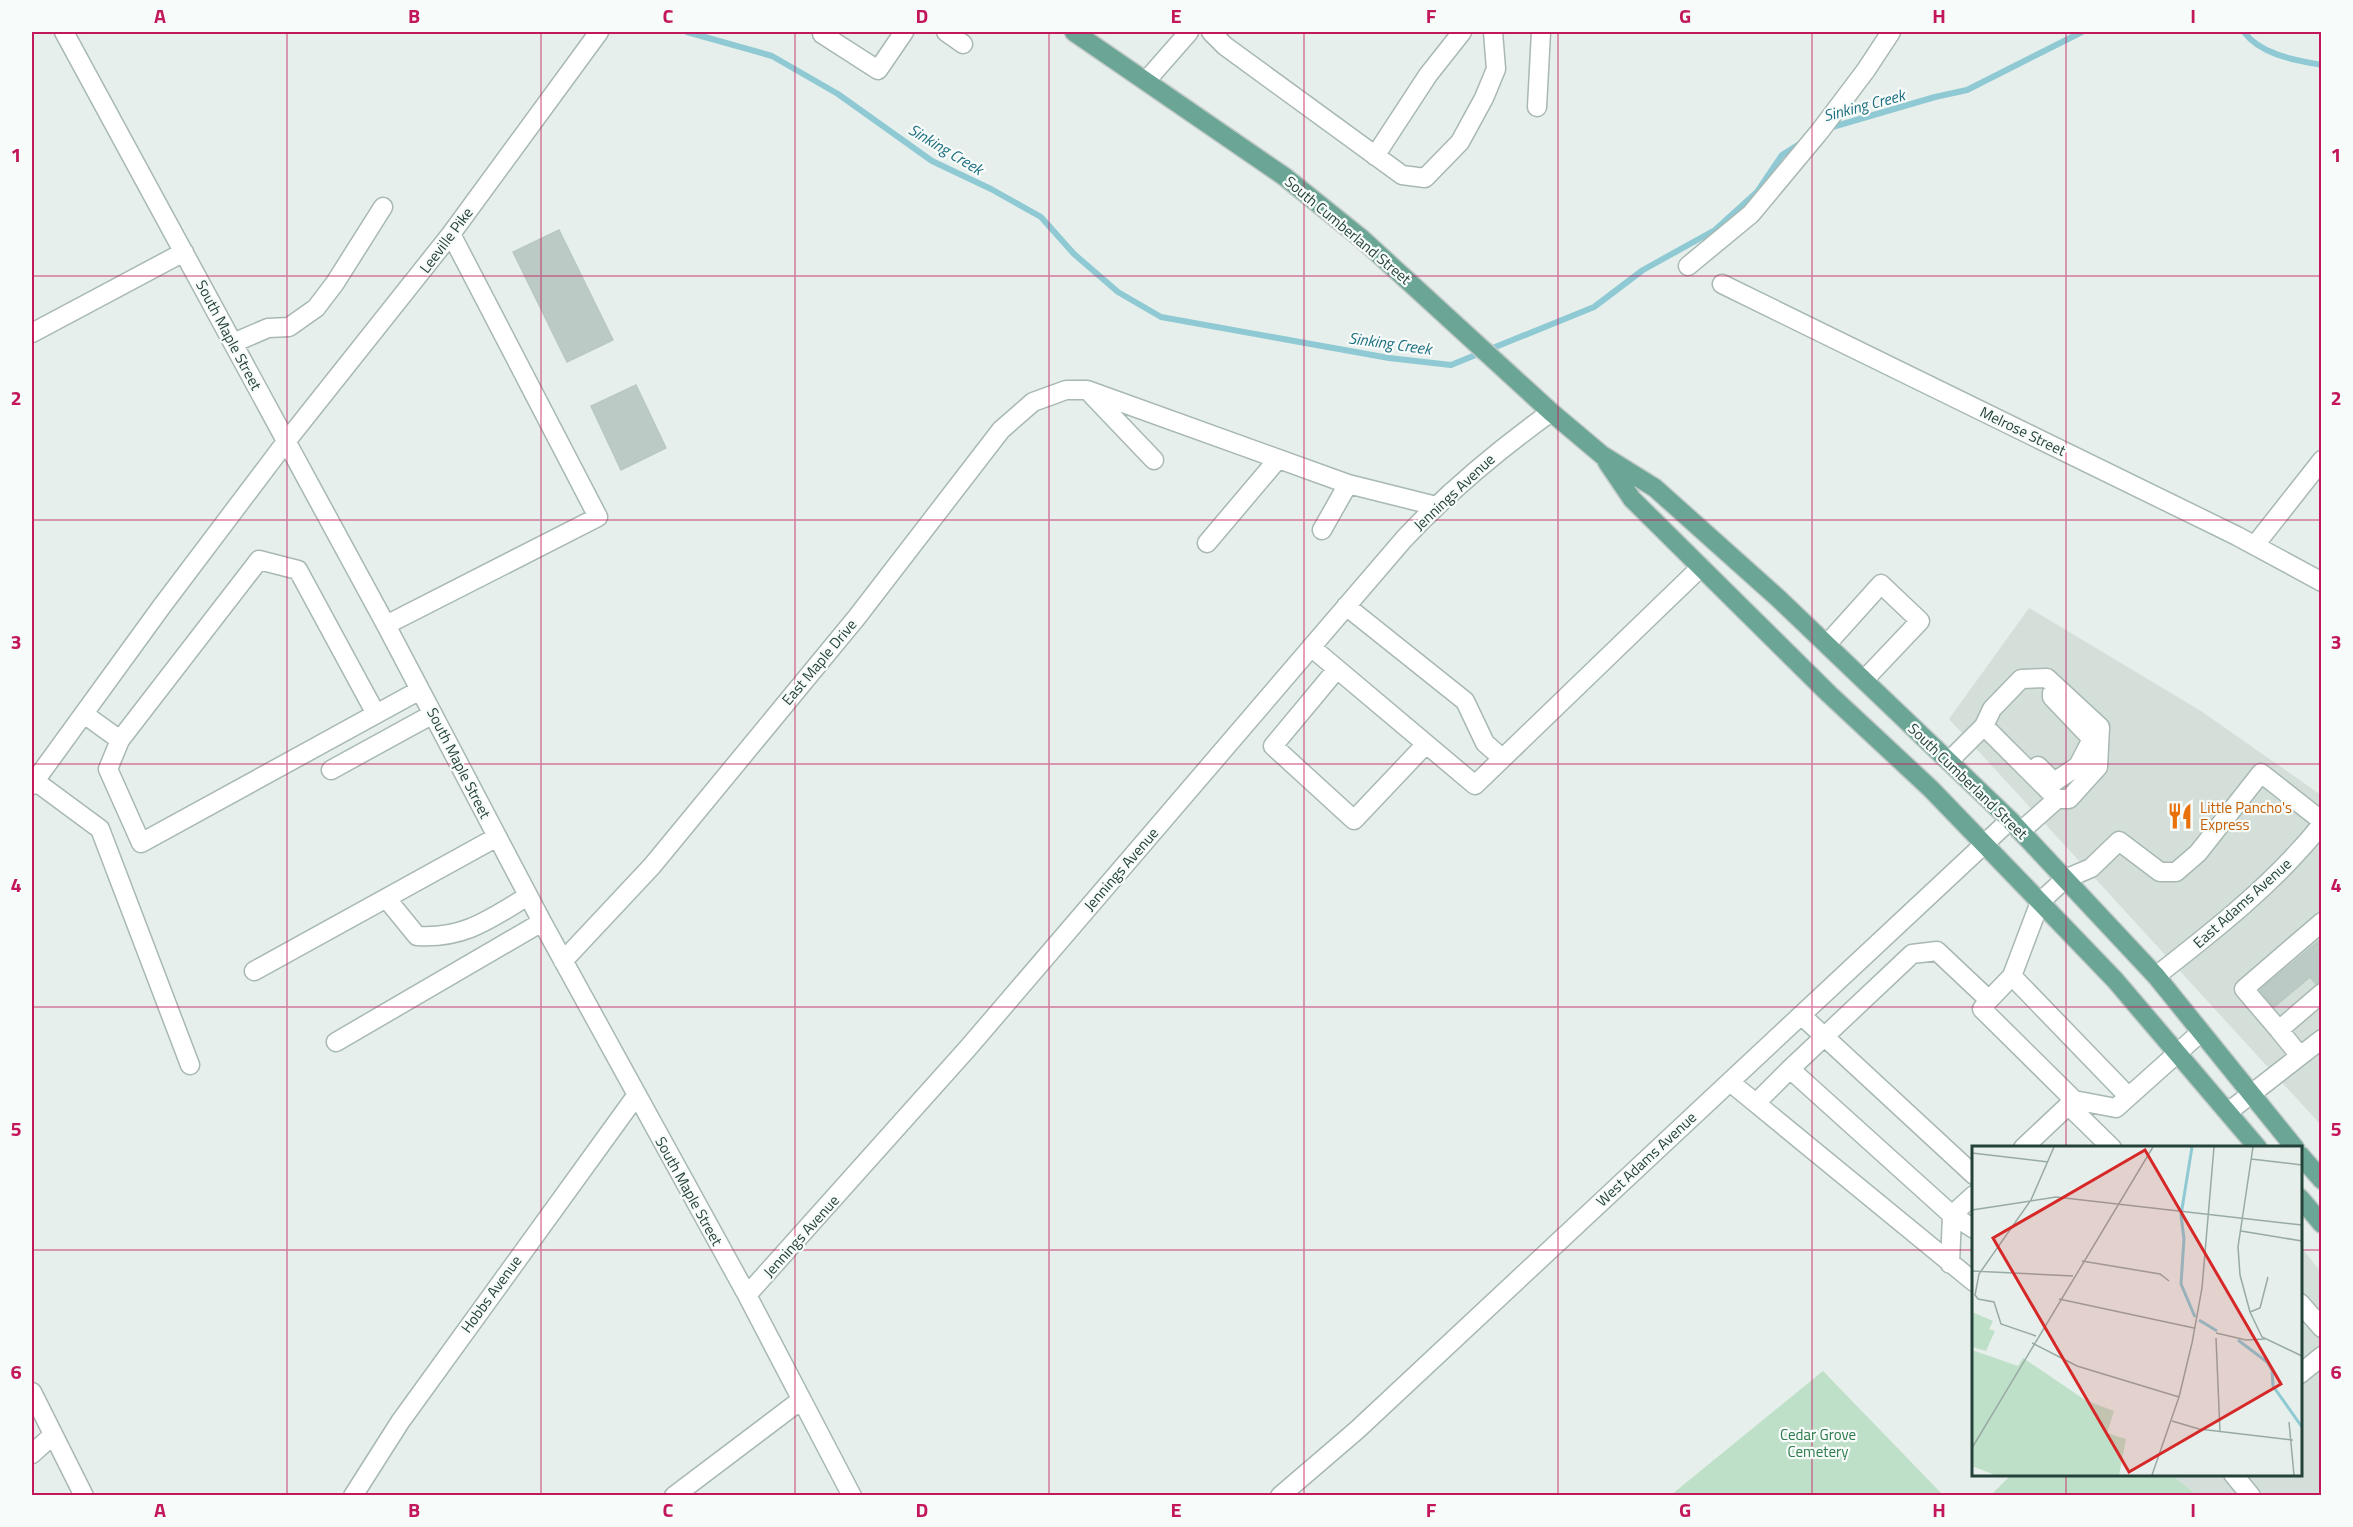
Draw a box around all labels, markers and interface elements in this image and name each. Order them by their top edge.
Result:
text: A [154,0,166,31]
text: B [408,0,420,31]
text: C [663,0,674,31]
text: D [916,0,928,31]
text: E [1170,0,1182,31]
text: F [1426,0,1437,31]
text: G [1679,0,1691,31]
text: H [1932,0,1946,31]
text: I [2190,0,2196,31]
water label: Sinking Creek [1821,82,1909,127]
water label: Sinking Creek [904,117,990,182]
text: 1 [10,139,22,170]
text: 1 [2330,139,2342,170]
street label: South Cumberland Street [1280,170,1417,290]
street label: Leeville Pike [414,202,478,278]
street label: South Maple Street [190,276,268,395]
water label: Sinking Creek [1347,325,1435,361]
text: 2 [10,382,22,413]
text: 2 [2330,382,2342,413]
street label: Melrose Street [1976,400,2071,462]
street label: Jennings Avenue [1408,448,1500,536]
street label: East Maple Drive [776,614,862,710]
text: 3 [10,626,22,657]
text: 3 [2330,626,2342,657]
street label: South Maple Street [421,704,497,823]
street label: South Cumberland Street [1903,718,2034,845]
place label: Little Pancho's Express [2200,796,2292,836]
restaurant icon: Little Pancho's Express [2165,801,2195,831]
street label: Jennings Avenue [1078,822,1164,916]
street label: East Adams Avenue [2188,853,2296,953]
text: 4 [10,869,22,900]
text: 4 [2330,869,2342,900]
street label: West Adams Avenue [1591,1106,1701,1212]
text: 5 [10,1113,22,1144]
text: 5 [2330,1113,2342,1144]
street label: South Maple Street [649,1132,729,1250]
inset map [1972,1146,2302,1476]
street label: Jennings Avenue [758,1190,844,1282]
street label: Hobbs Avenue [455,1250,527,1338]
text: 6 [10,1356,22,1387]
text: 6 [2330,1356,2342,1387]
park label: Cedar Grove Cemetery [1780,1423,1856,1463]
text: A [154,1494,166,1525]
text: B [408,1494,420,1525]
text: C [663,1494,674,1525]
text: D [916,1494,928,1525]
text: E [1170,1494,1182,1525]
text: F [1426,1494,1437,1525]
text: G [1679,1494,1691,1525]
text: H [1932,1494,1946,1525]
text: I [2190,1494,2196,1525]

